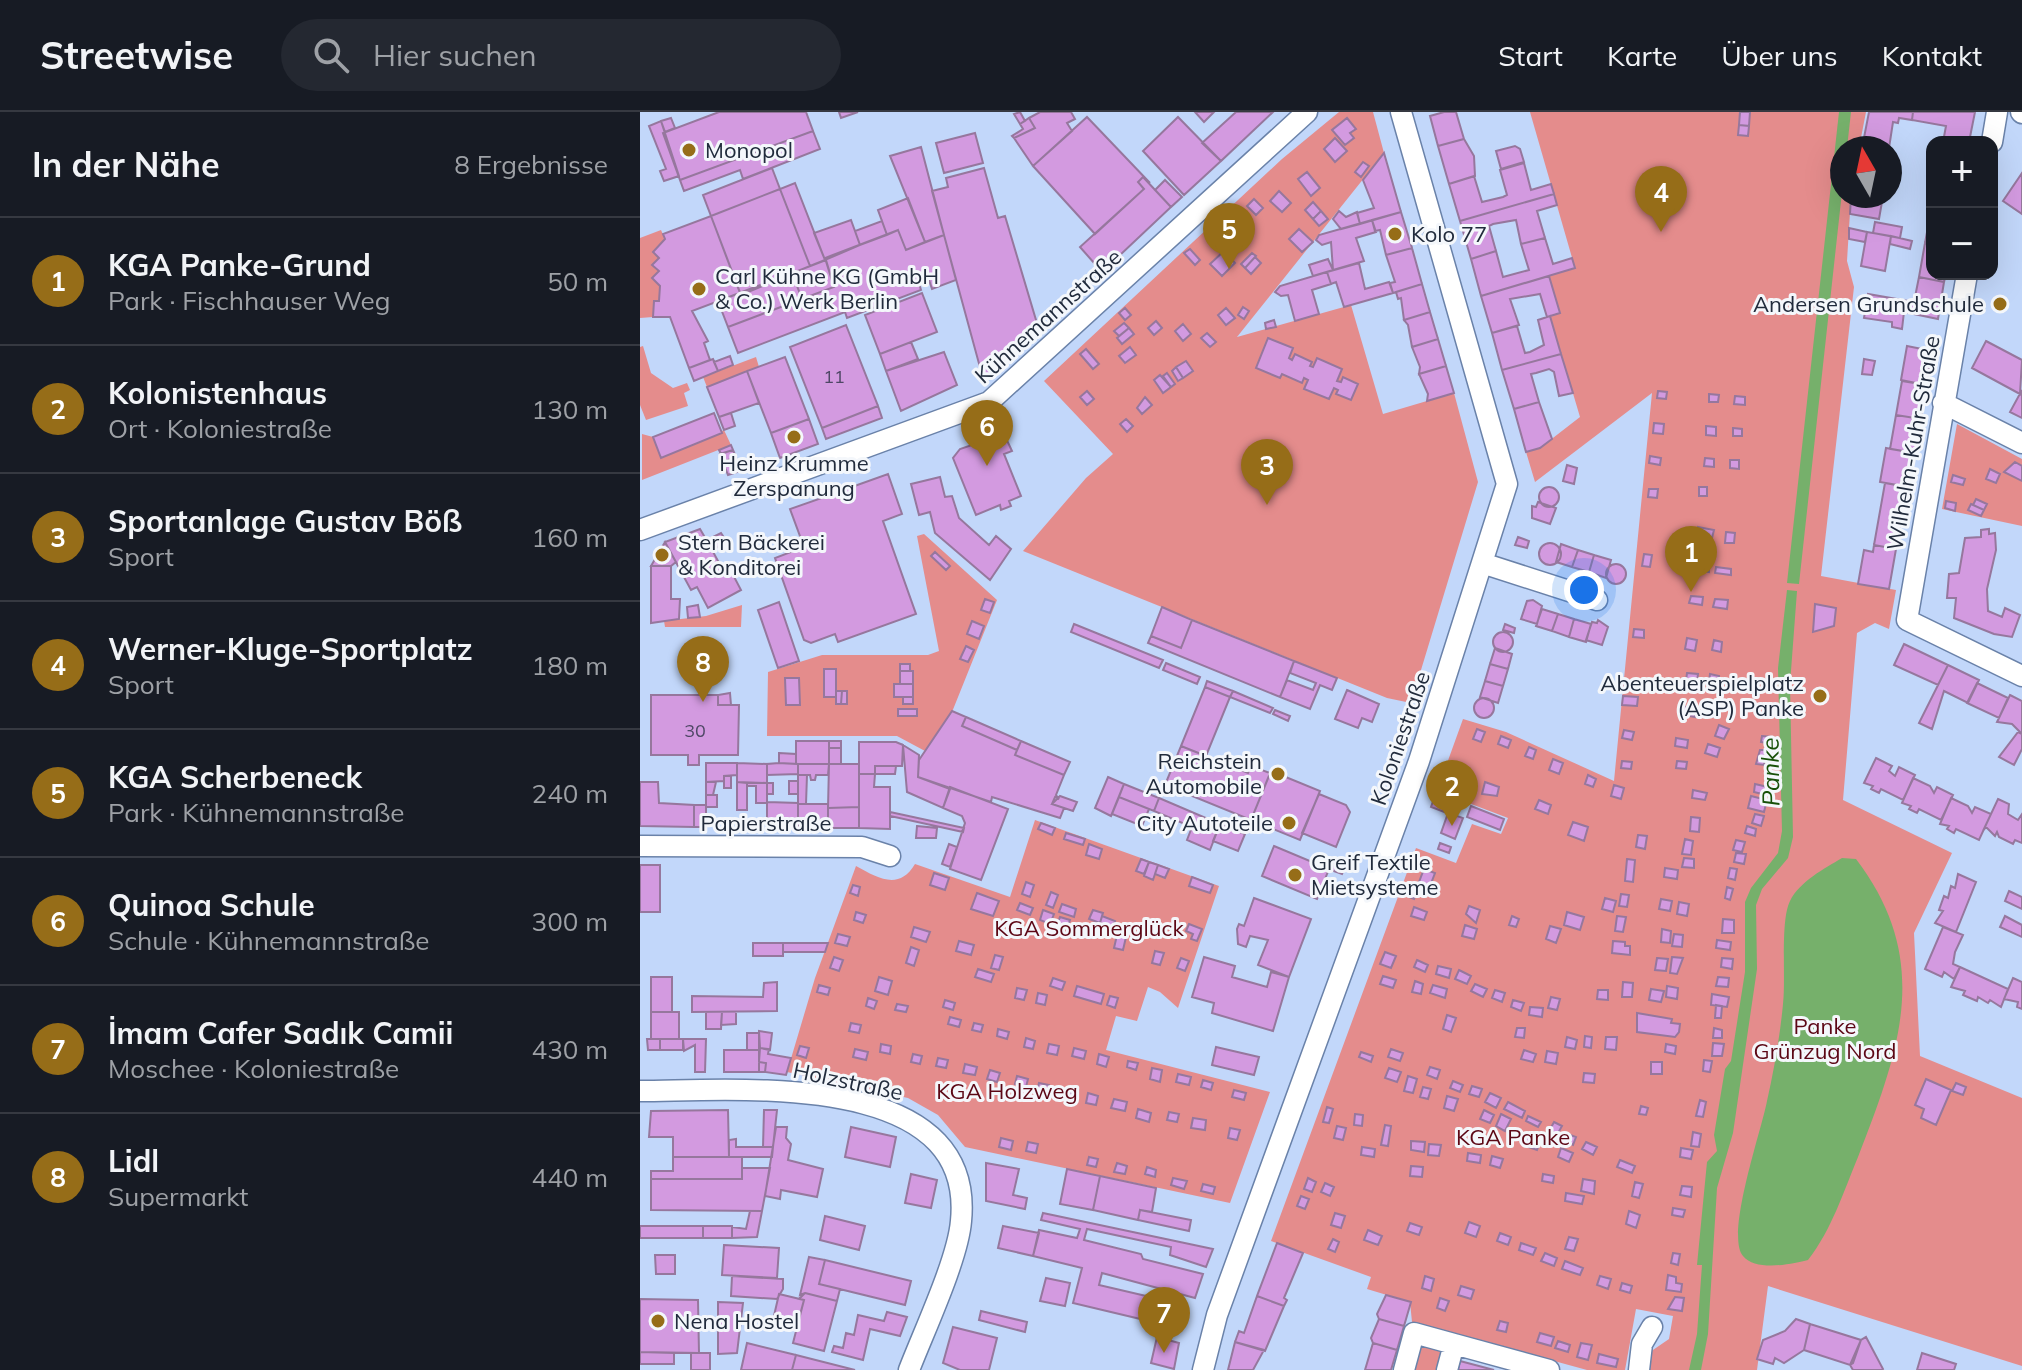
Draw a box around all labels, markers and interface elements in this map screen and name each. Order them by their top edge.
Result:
search box [281,19,841,91]
text: Streetwise [40,31,233,79]
icon: search [309,33,353,77]
text: Hier suchen [373,36,537,74]
text: Start [1498,38,1563,73]
text: Karte [1607,38,1677,73]
text: Über uns [1721,38,1838,73]
text: Kontakt [1882,38,1982,73]
place label: Monopol [705,136,793,164]
north arrow [1830,136,1902,208]
map controls [1926,136,1998,280]
button: + [1926,136,1998,208]
marker: Monopol [680,141,698,159]
text: In der Nähe [32,143,220,186]
text: 8 Ergebnisse [454,148,608,181]
pin: 4 [1635,166,1687,232]
pin: 5 [1203,203,1255,269]
button: − [1926,208,1998,280]
place label: Kolo 77 [1411,220,1487,248]
marker: Kolo 77 [1386,225,1404,243]
street label: Kühnemannstraße [969,243,1127,389]
text: KGA Panke-Grund [108,246,371,284]
place label: Carl Kühne KG (GmbH & Co.) Werk Berlin [715,262,939,315]
text: 1 [50,265,66,298]
text: 50 m [547,265,608,298]
marker: Carl Kühne KG (GmbH & Co.) Werk Berlin [690,280,708,298]
text: Park · Fischhauser Weg [108,284,390,317]
place label: Andersen Grundschule [1753,290,1984,318]
marker: Andersen Grundschule [1991,295,2009,313]
street label: Wilhelm-Kuhr-Straße [1880,333,1946,553]
house number: 11 [823,365,845,388]
text: Kolonistenhaus [108,374,327,412]
text: 2 [50,393,66,426]
text: 130 m [532,393,608,426]
pin: 6 [961,400,1013,466]
text: Ort · Koloniestraße [108,412,332,445]
marker: Heinz Krumme Zerspanung [785,428,803,446]
pin: 3 [1241,439,1293,505]
place label: Heinz Krumme Zerspanung [719,449,869,502]
text: Sportanlage Gustav Böß [108,502,462,540]
text: 3 [50,521,66,554]
text: 160 m [532,521,608,554]
pin: 1 [1665,526,1717,592]
place label: Stern Bäckerei & Konditorei [678,528,825,581]
text: Sport [108,540,174,573]
marker: Stern Bäckerei & Konditorei [653,546,671,564]
your location [1564,570,1604,610]
text: Werner-Kluge-Sportplatz [108,630,473,668]
pin: 8 [677,636,729,702]
text: 4 [50,649,66,682]
text: 180 m [532,649,608,682]
street label: Koloniestraße [1364,667,1436,809]
text: Sport [108,668,174,701]
place label: Abenteuerspielplatz (ASP) Panke [1600,669,1804,722]
marker: Abenteuerspielplatz (ASP) Panke [1811,687,1829,705]
house number: 30 [684,719,706,742]
water label: Panke [1754,737,1786,807]
place label: Reichstein Automobile [1145,747,1262,800]
text: KGA Scherbeneck [108,758,362,796]
pin: 2 [1426,760,1478,826]
marker: Reichstein Automobile [1269,765,1287,783]
text: 5 [50,777,66,810]
text: 240 m [532,777,608,810]
text: Park · Kühnemannstraße [108,796,404,829]
street label: Papierstraße [701,809,831,837]
place label: City Autoteile [1137,809,1273,837]
marker: City Autoteile [1280,814,1298,832]
place label: Greif Textile Mietsysteme [1311,848,1439,901]
marker: Greif Textile Mietsysteme [1286,866,1304,884]
text: Quinoa Schule [108,886,315,924]
text: 6 [50,905,66,938]
text: 300 m [532,905,608,938]
park label: KGA Sommerglück [994,914,1184,942]
text: Schule · Kühnemannstraße [108,924,429,957]
park label: Panke Grünzug Nord [1754,1012,1896,1065]
text: İmam Cafer Sadık Camii [108,1014,453,1052]
text: 7 [50,1033,66,1066]
text: 430 m [532,1033,608,1066]
text: Moschee · Koloniestraße [108,1052,399,1085]
street label: Holzstraße [791,1056,905,1106]
park label: KGA Holzweg [936,1077,1078,1105]
park label: KGA Panke [1456,1123,1570,1151]
text: Lidl [108,1142,159,1180]
text: 8 [50,1161,66,1194]
text: 440 m [532,1161,608,1194]
text: Supermarkt [108,1180,248,1213]
pin: 7 [1138,1287,1190,1353]
place label: Nena Hostel [674,1307,799,1335]
marker: Nena Hostel [649,1312,667,1330]

